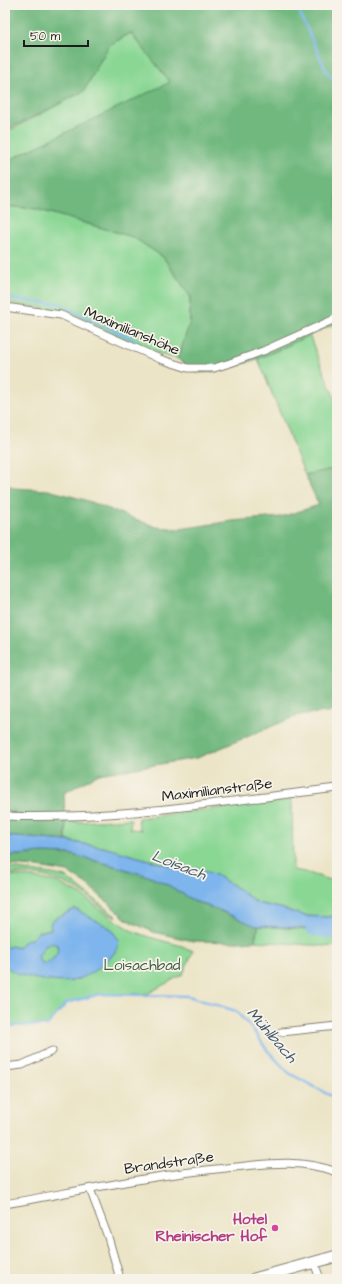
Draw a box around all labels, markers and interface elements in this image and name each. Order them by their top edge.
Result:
scale bar [24,22,88,48]
text: 50 m [30,28,61,45]
street label: Maximilianshöhe [81,301,183,361]
street label: Maximilianstraße [160,773,274,807]
water label: Loisach [149,845,210,886]
park label: Loisachbad [104,955,181,976]
water label: Mühlbach [242,1003,303,1068]
street label: Brandstraße [123,1146,215,1180]
place label: Hotel Rheinischer Hof [155,1209,268,1247]
marker: Hotel Rheinischer Hof [270,1223,280,1233]

